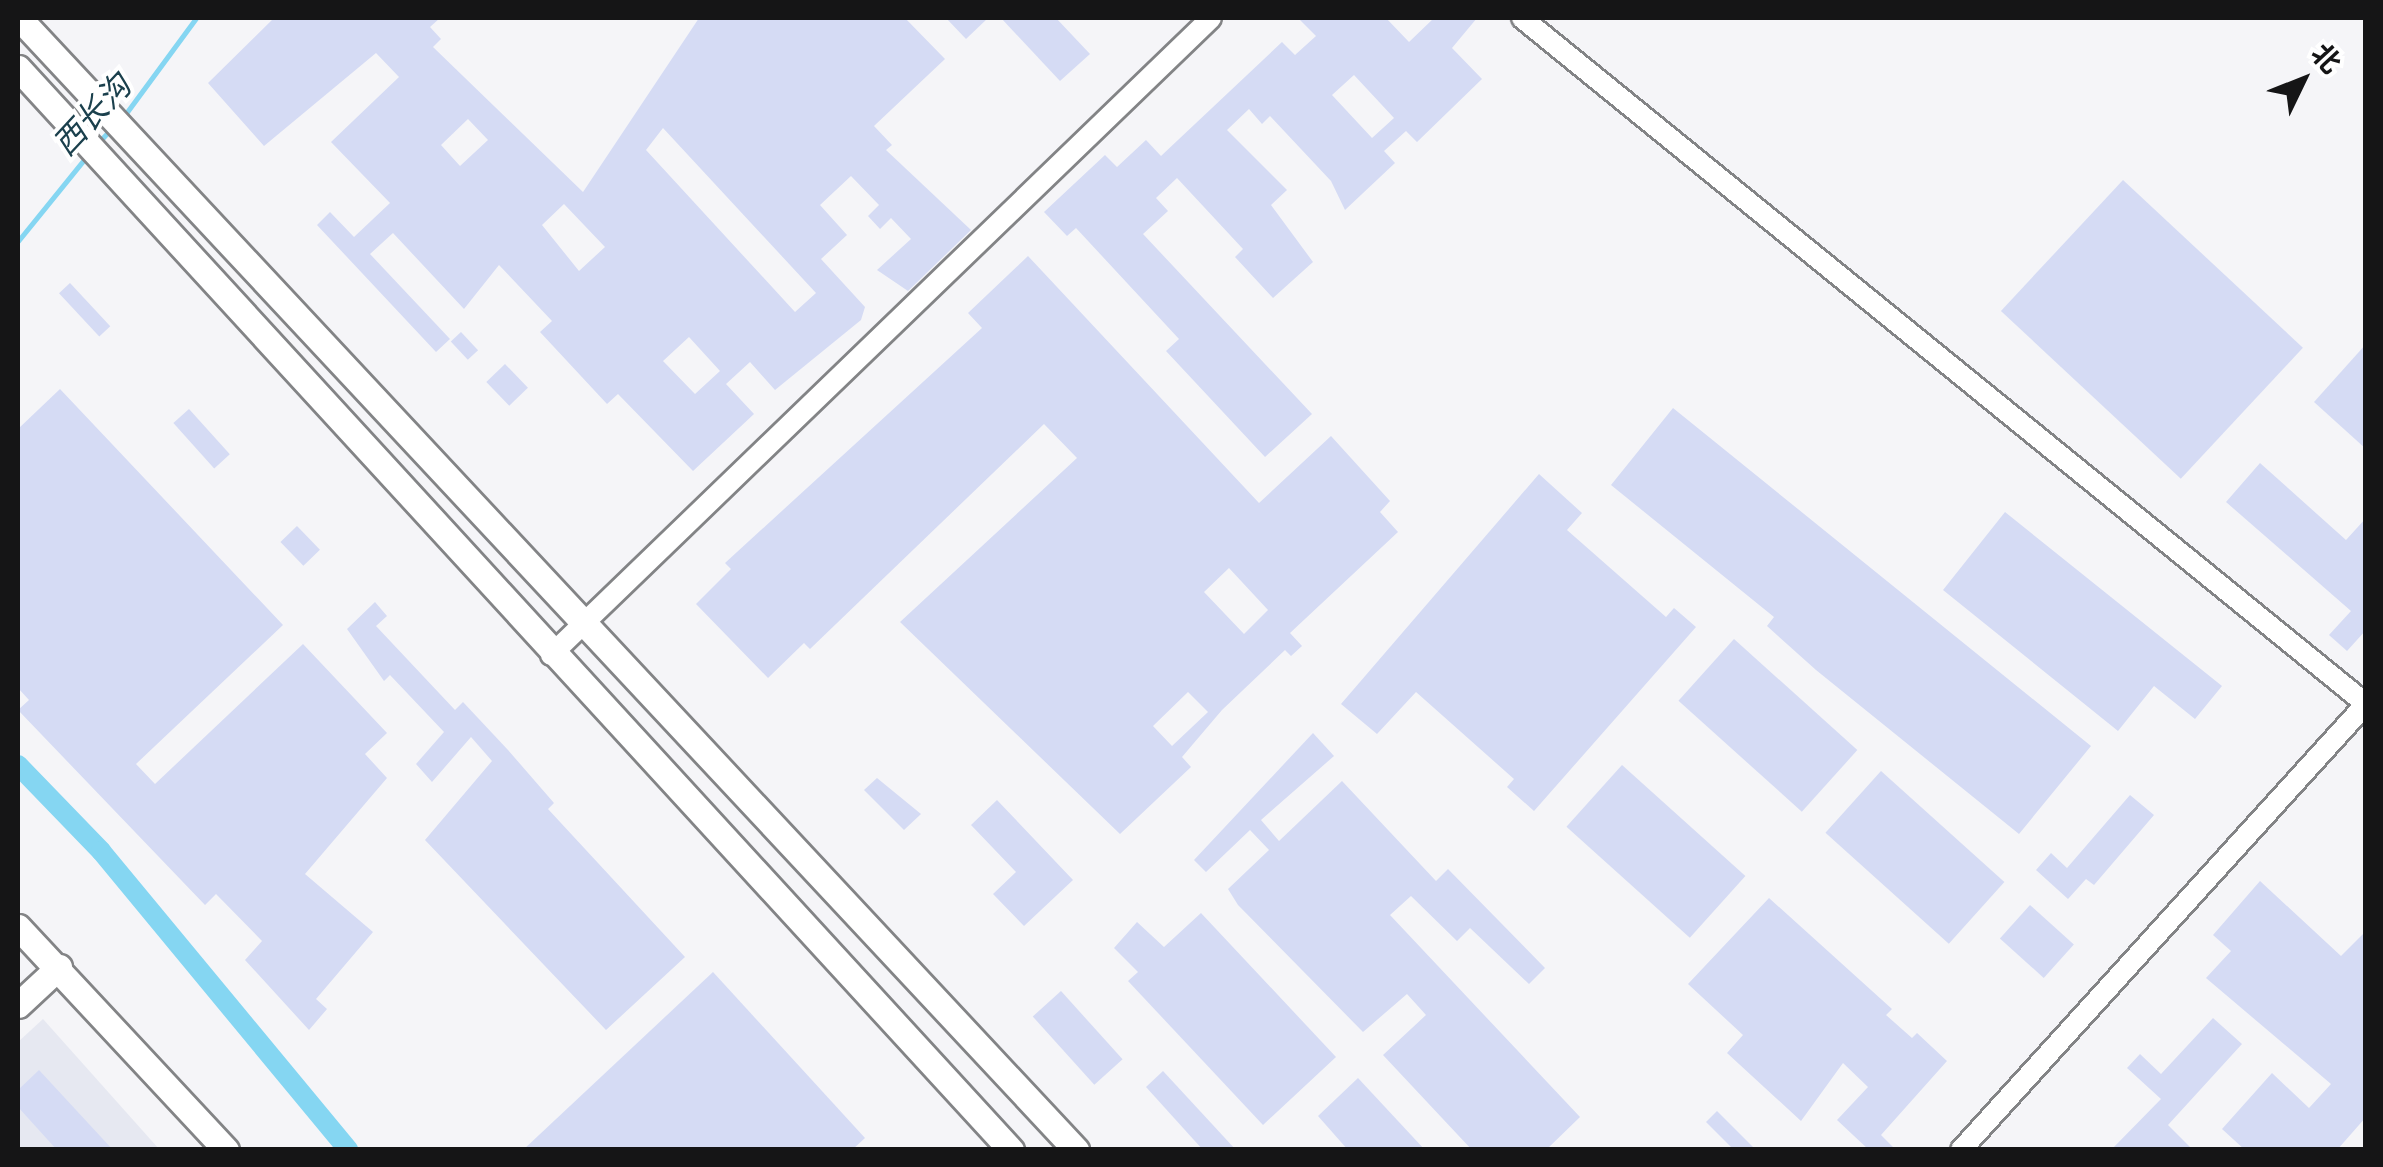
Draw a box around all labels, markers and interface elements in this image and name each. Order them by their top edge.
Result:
north arrow [2253,30,2353,130]
text: 北 [2305,40,2345,79]
water label: 西长沟 [46,68,140,164]

